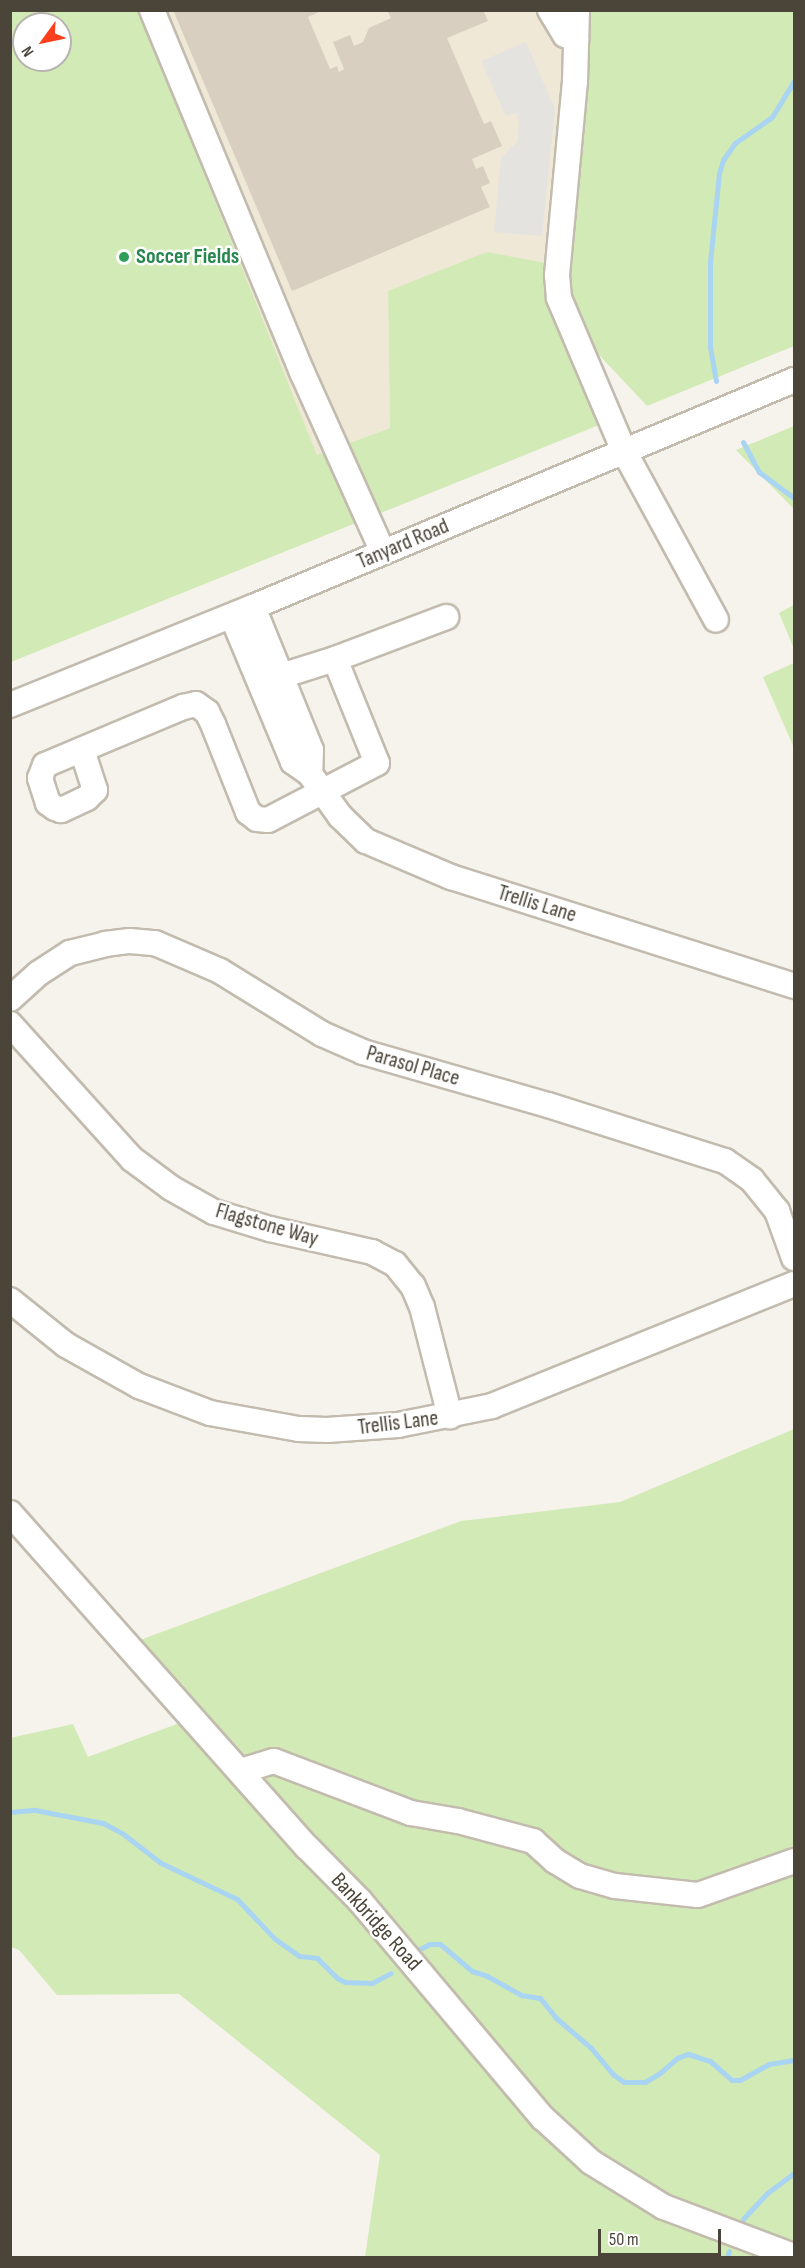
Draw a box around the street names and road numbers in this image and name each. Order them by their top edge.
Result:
street label: Tanyard Road [353,513,453,575]
street label: Trellis Lane [494,880,580,928]
street label: Parasol Place [363,1040,463,1092]
street label: Flagstone Way [213,1198,321,1252]
street label: Trellis Lane [356,1405,440,1441]
street label: Bankbridge Road [325,1868,427,1976]

